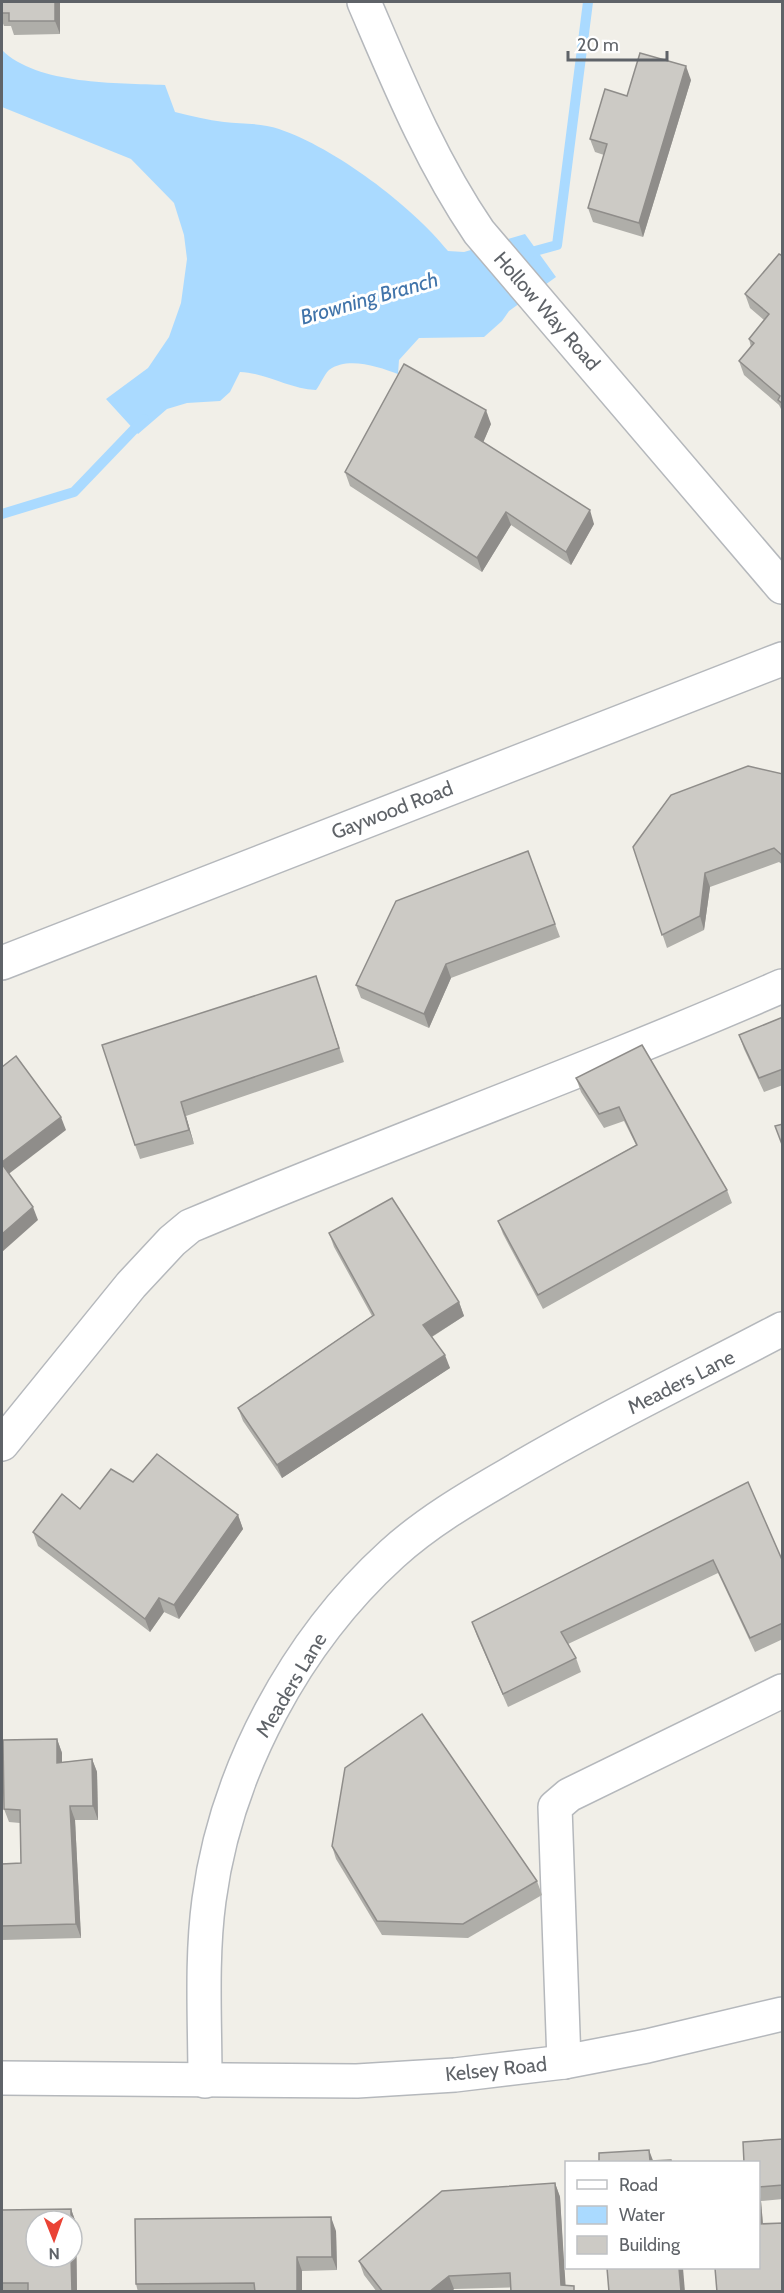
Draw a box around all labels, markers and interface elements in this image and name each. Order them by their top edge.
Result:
scale bar [568,24,667,62]
text: 20 m [577,34,619,56]
street label: Hollow Way Road [489,247,605,375]
water label: Browning Branch [297,266,441,330]
street label: Gaywood Road [328,776,456,844]
street label: Meaders Lane [623,1345,739,1419]
street label: Meaders Lane [250,1629,332,1741]
street label: Kelsey Road [444,2052,548,2086]
legend [565,2161,760,2269]
text: Road [619,2174,658,2196]
text: Water [619,2204,665,2226]
north arrow [24,2209,84,2269]
text: Building [619,2234,681,2256]
text: N [48,2244,60,2263]

